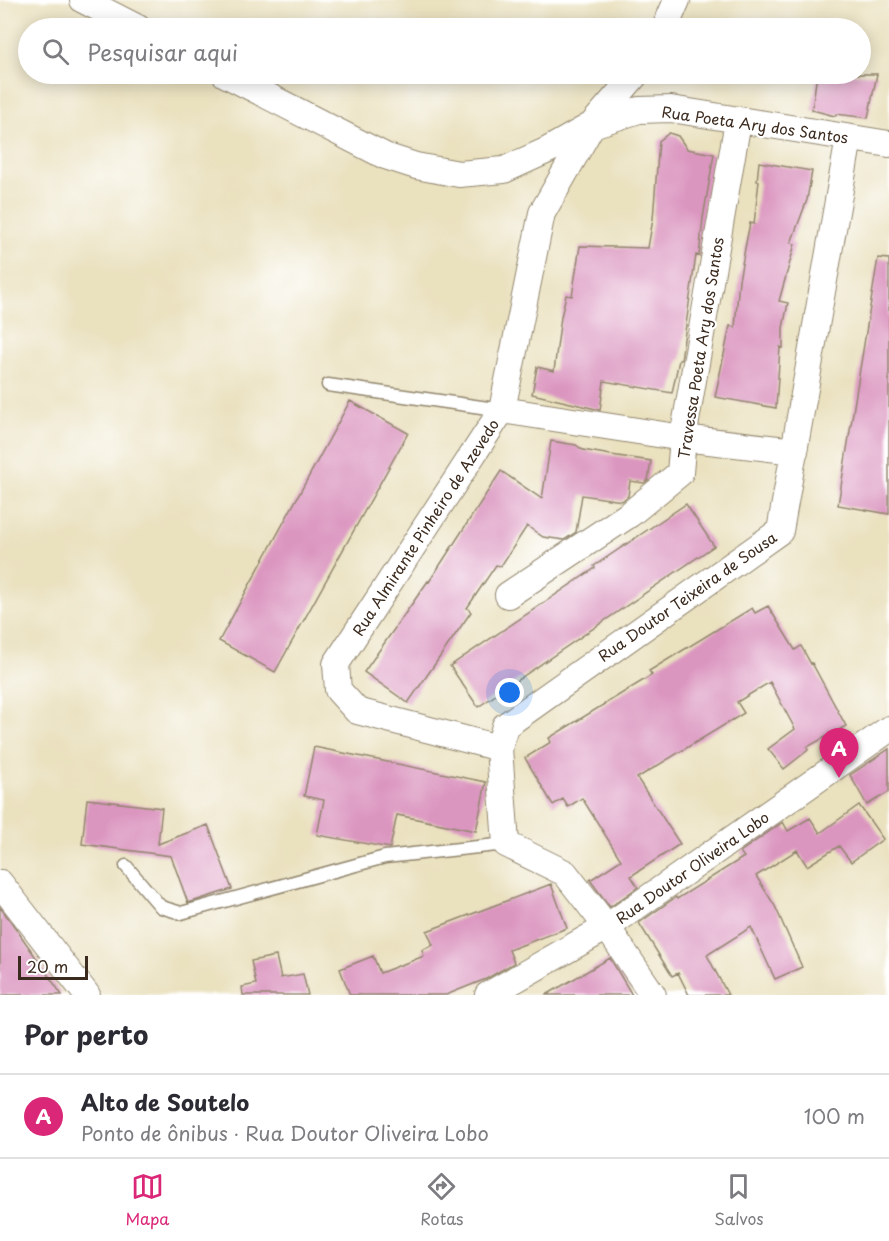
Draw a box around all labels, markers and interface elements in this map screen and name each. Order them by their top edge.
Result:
search box [18,18,871,84]
icon: search [39,35,72,68]
text: Pesquisar aqui [87,35,238,68]
street label: Rua Poeta Ary dos Santos [660,100,850,148]
street label: Travessa Poeta Ary dos Santos [671,236,729,460]
street label: Rua Almirante Pinheiro de Azevedo [346,414,504,640]
street label: Rua Doutor Teixeira de Sousa [593,525,782,667]
your location [495,678,524,707]
pin: A [820,728,858,778]
street label: Rua Doutor Oliveira Lobo [611,805,773,929]
scale bar [18,953,88,980]
text: 20 m [27,954,68,978]
text: Por perto [24,1015,148,1054]
text: Alto de Soutelo [81,1085,249,1118]
text: A [36,1101,51,1131]
text: 100 m [804,1101,865,1131]
text: Ponto de ônibus · Rua Doutor Oliveira Lobo [81,1118,489,1148]
tab: Mapa [125,1170,169,1230]
tab: Rotas [420,1170,464,1230]
tab: Salvos [714,1170,764,1230]

